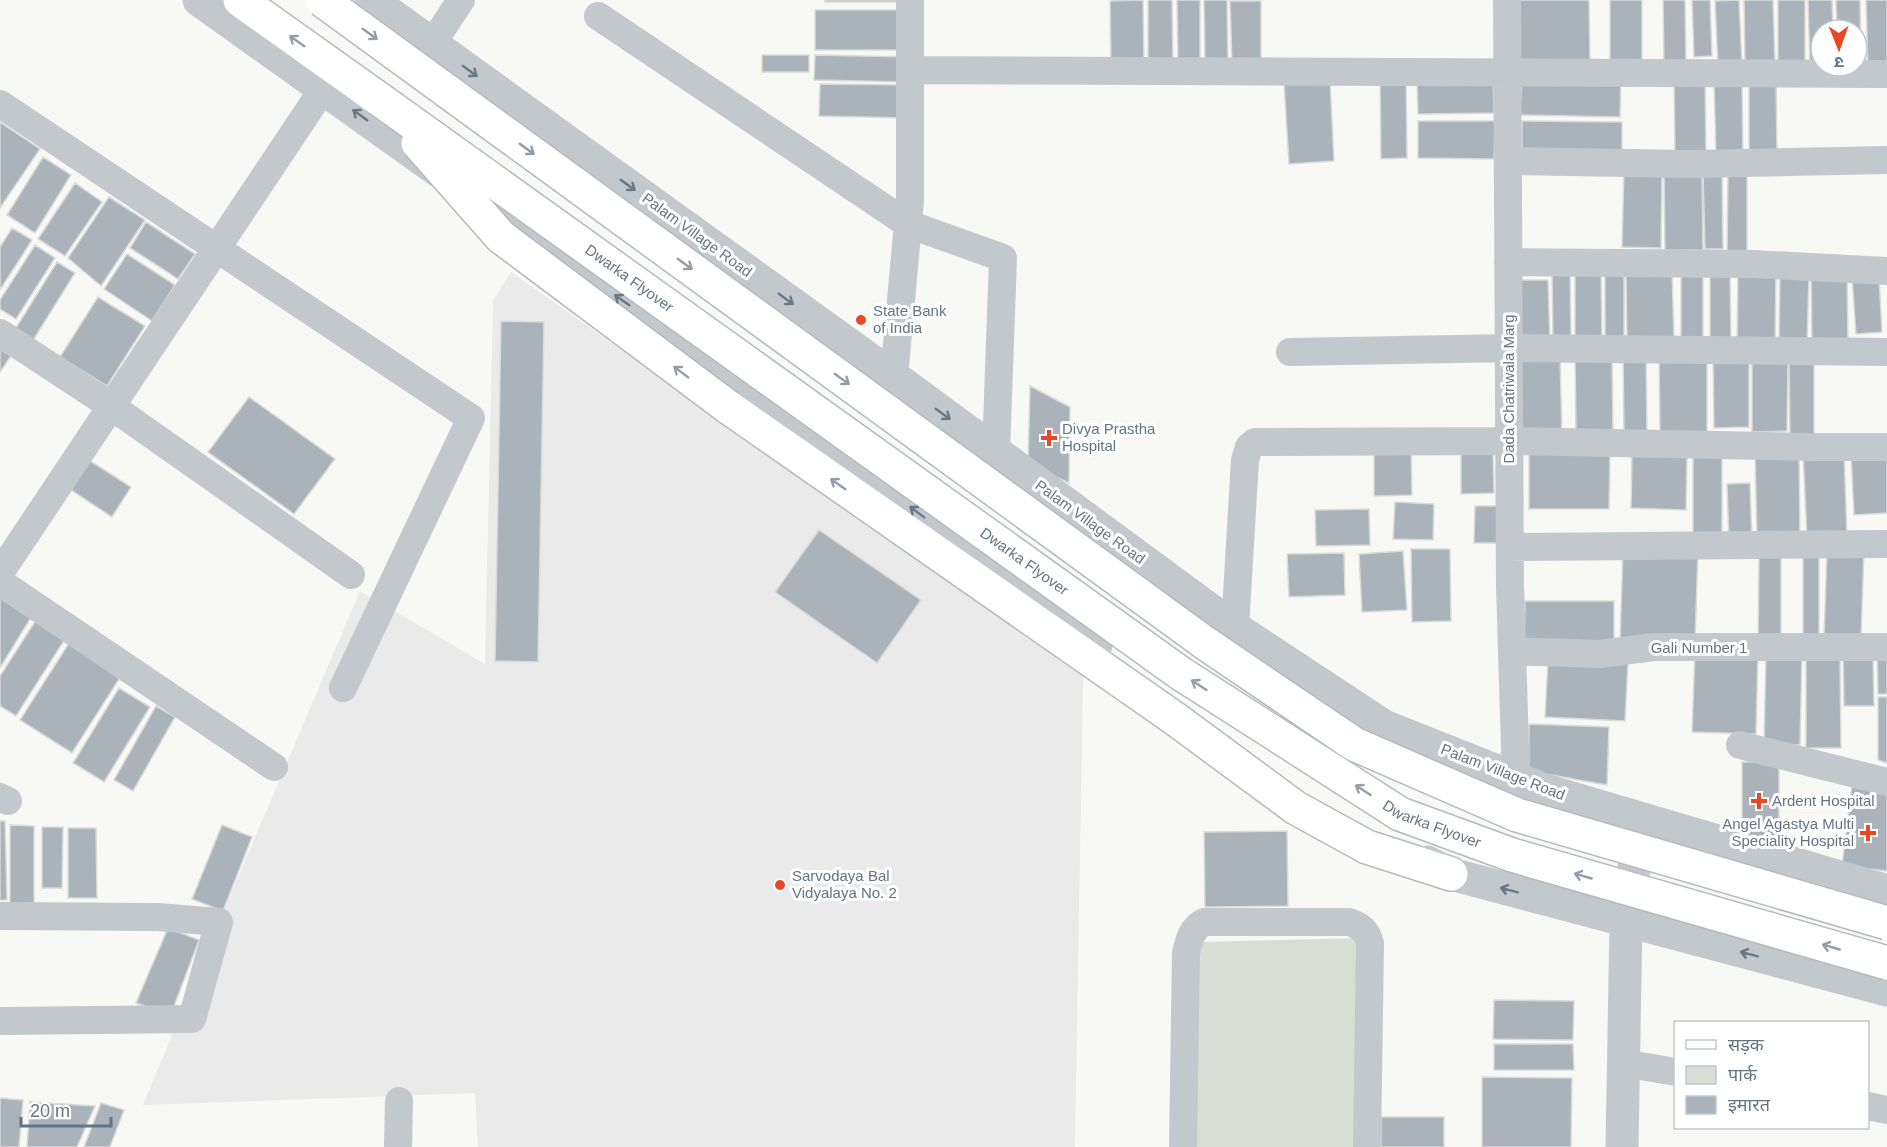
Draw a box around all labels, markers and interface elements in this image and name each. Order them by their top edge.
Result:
north arrow [1809,18,1869,78]
one-way arrow [361,28,377,40]
one-way arrow [289,35,306,47]
text: उ [1834,54,1844,71]
one-way arrow [461,65,477,77]
one-way arrow [352,109,368,121]
one-way arrow [519,143,535,155]
one-way arrow [619,179,635,191]
street label: Palam Village Road [639,189,755,280]
street label: Dwarka Flyover [582,241,677,315]
one-way arrow [676,258,692,270]
one-way arrow [777,293,793,305]
one-way arrow [615,294,631,306]
place label: State Bank of India [873,302,947,336]
marker: State Bank of India [854,313,868,327]
street label: Dada Chatriwala Marg [1500,314,1517,464]
one-way arrow [674,366,690,378]
one-way arrow [834,372,850,385]
one-way arrow [935,408,951,420]
place label: Divya Prastha Hospital [1062,420,1156,454]
marker: Divya Prastha Hospital [1040,429,1058,447]
street label: Palam Village Road [1032,476,1148,567]
one-way arrow [830,478,846,490]
one-way arrow [909,506,925,518]
street label: Dwarka Flyover [977,524,1072,598]
street label: Gali Number 1 [1651,639,1747,656]
one-way arrow [1191,679,1208,691]
street label: Palam Village Road [1439,740,1568,803]
one-way arrow [1355,784,1372,796]
marker: Ardent Hospital [1750,792,1768,810]
place label: Ardent Hospital [1772,792,1875,809]
street label: Dwarka Flyover [1380,796,1483,851]
place label: Angel Agastya Multi Speciality Hospital [1722,815,1854,849]
marker: Angel Agastya Multi Speciality Hospital [1859,824,1877,842]
place label: Sarvodaya Bal Vidyalaya No. 2 [792,867,897,901]
one-way arrow [1574,870,1593,881]
marker: Sarvodaya Bal Vidyalaya No. 2 [773,878,787,892]
one-way arrow [1500,883,1519,895]
one-way arrow [1822,941,1841,952]
one-way arrow [1740,947,1759,959]
legend [1674,1021,1869,1129]
text: सड़क [1728,1035,1765,1055]
text: पार्क [1728,1064,1758,1085]
scale bar [21,1090,111,1128]
text: इमारत [1728,1095,1771,1115]
text: 20 m [30,1101,70,1121]

